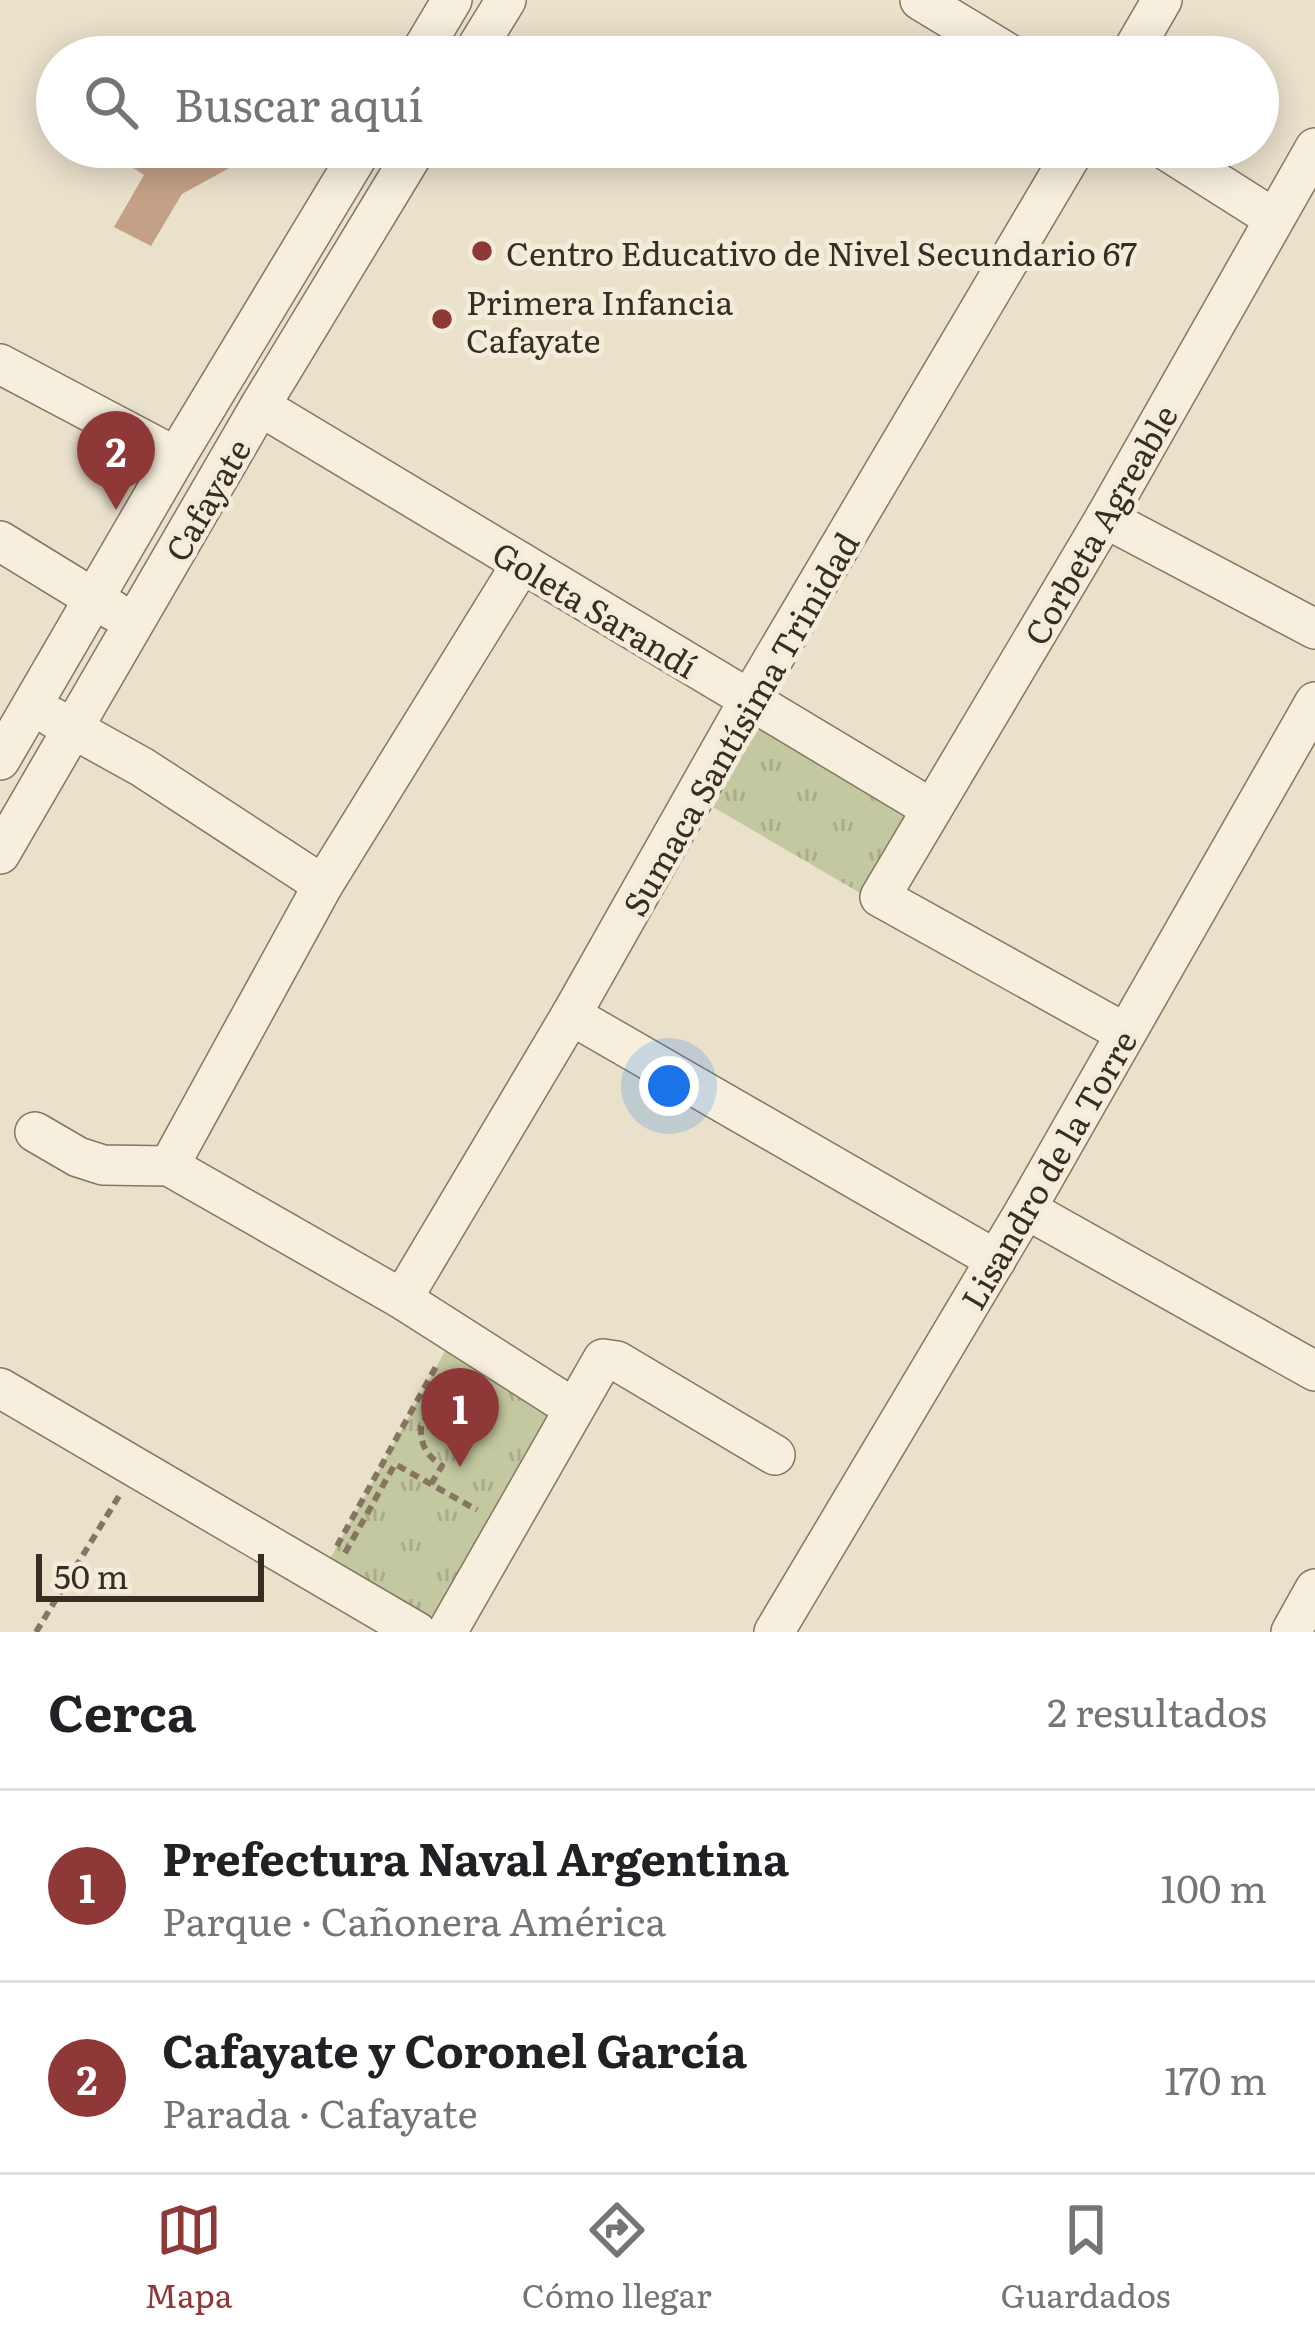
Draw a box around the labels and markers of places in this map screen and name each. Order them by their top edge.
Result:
place label: Centro Educativo de Nivel Secundario 67 [506,227,1137,276]
marker: Centro Educativo de Nivel Secundario 67 [469,238,495,264]
place label: Primera Infancia Cafayate [466,276,733,363]
marker: Primera Infancia Cafayate [429,306,455,332]
pin: 2 [77,411,155,510]
pin: 1 [421,1368,499,1467]

